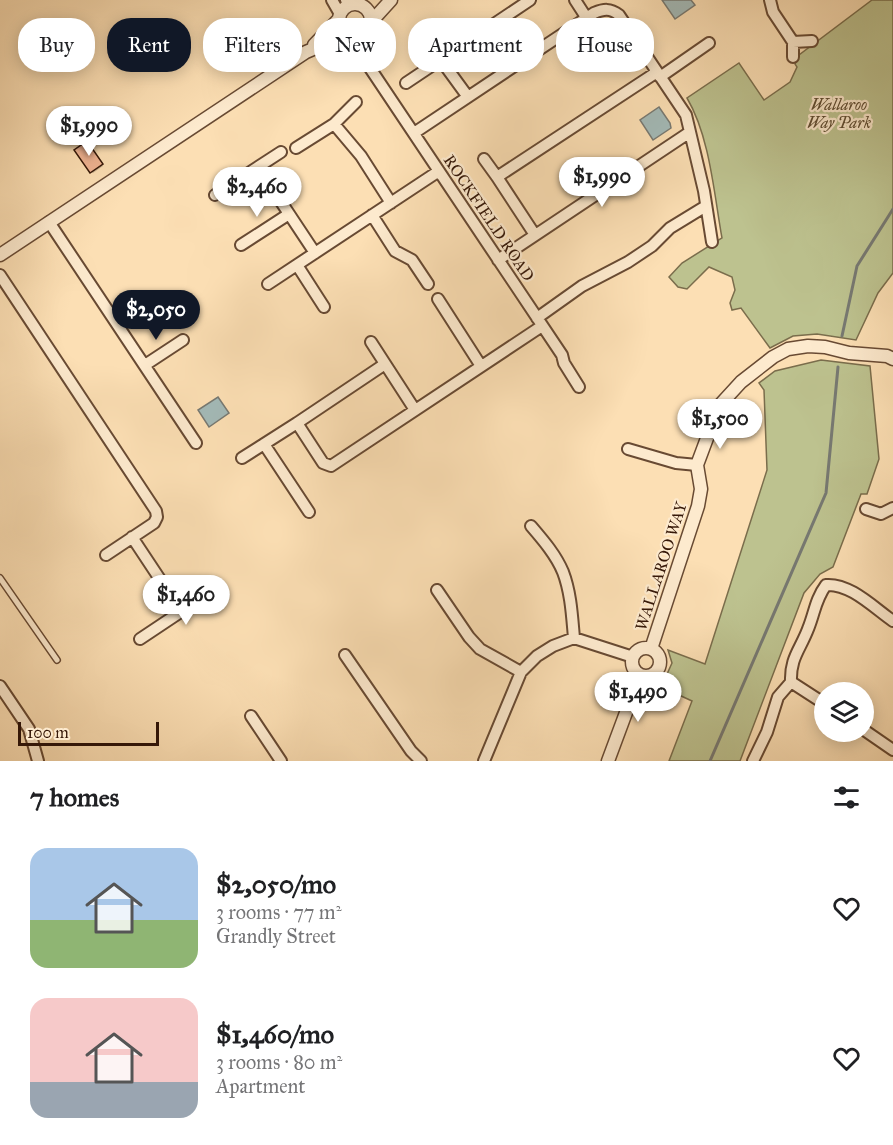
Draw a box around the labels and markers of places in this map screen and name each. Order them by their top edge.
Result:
pin: $1,990 [40,106,138,157]
pin: $1,990 [553,157,651,208]
pin: $2,460 [208,167,306,218]
pin: $2,050 [107,290,205,341]
pin: $1,500 [671,399,769,450]
pin: $1,460 [137,575,235,626]
pin: $1,490 [589,672,687,723]

